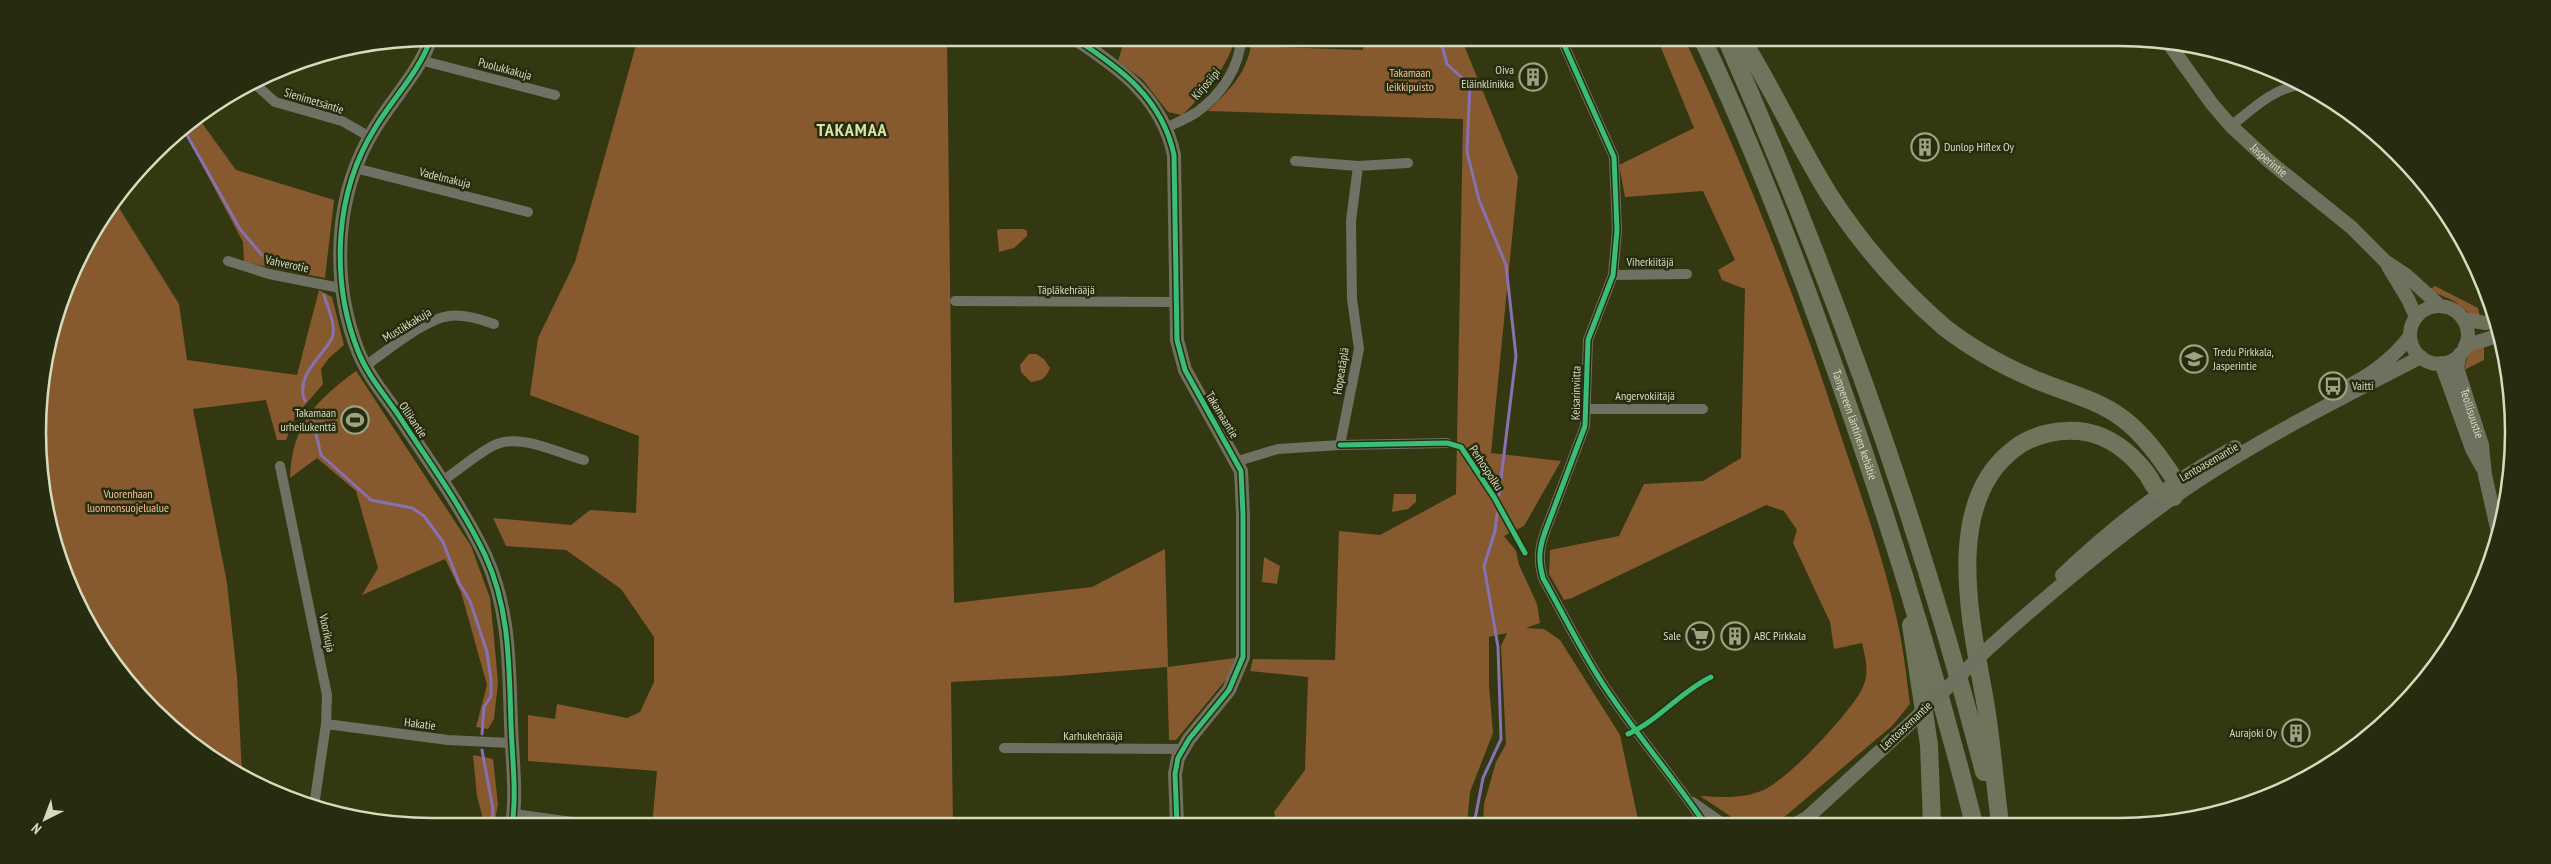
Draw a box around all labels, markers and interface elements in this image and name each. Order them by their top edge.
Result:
street label: Puolukkakuja [477,54,534,83]
place label: Oiva Eläinklinikka [1461,62,1514,91]
building icon: Oiva Eläinklinikka [1518,62,1548,92]
street label: Kirjosiipi [1188,65,1223,102]
park label: Takamaan leikkipuisto [1386,65,1434,94]
street label: Sienimetsäntie [282,84,346,117]
district label: TAKAMAA [816,118,888,141]
building icon: Dunlop Hiflex Oy [1910,132,1940,162]
place label: Dunlop Hiflex Oy [1944,139,2015,154]
street label: Jasperintie [2247,139,2291,180]
street label: Vadelmakuja [417,164,473,191]
street label: Vahverotie [263,251,310,275]
street label: Viherkiitäjä [1625,254,1674,269]
street label: Täpläkehrääjä [1037,282,1095,297]
street label: Mustikkakuja [380,304,434,345]
school or university icon: Tredu Pirkkala, Jasperintie [2179,344,2209,374]
place label: Tredu Pirkkala, Jasperintie [2212,344,2274,373]
street label: Hopeatäplä [1329,346,1352,396]
street label: Keisarinviitta [1568,366,1583,420]
street label: Tampereen läntinen kehätie [1829,368,1881,482]
bus stop icon: Vaitti [2318,371,2348,401]
place label: Vaitti [2351,378,2374,393]
street label: Teollisuustie [2457,386,2487,440]
street label: Angervokiitäjä [1615,388,1675,403]
street label: Takamaantie [1203,389,1242,441]
street label: Ollikantie [396,399,431,441]
place label: Takamaan urheilukenttä [280,405,336,434]
sports icon: Takamaan urheilukenttä [340,405,370,435]
street label: Lentoasemantie [2177,439,2241,484]
street label: Perhospolku [1466,442,1507,493]
park label: Vuorenhaan luonnonsuojelualue [87,486,169,515]
street label: Vuorikuja [316,611,339,654]
supermarket icon: Sale [1685,621,1715,651]
building icon: ABC Pirkkala [1720,621,1750,651]
place label: Sale [1663,628,1681,643]
place label: ABC Pirkkala [1754,628,1806,643]
street label: Lentoasemantie [1877,698,1935,753]
street label: Hakatie [403,714,437,733]
building icon: Aurajoki Oy [2281,718,2311,748]
place label: Aurajoki Oy [2230,725,2277,740]
street label: Karhukehrääjä [1063,728,1123,743]
north arrow [20,794,70,844]
text: N [27,819,45,838]

